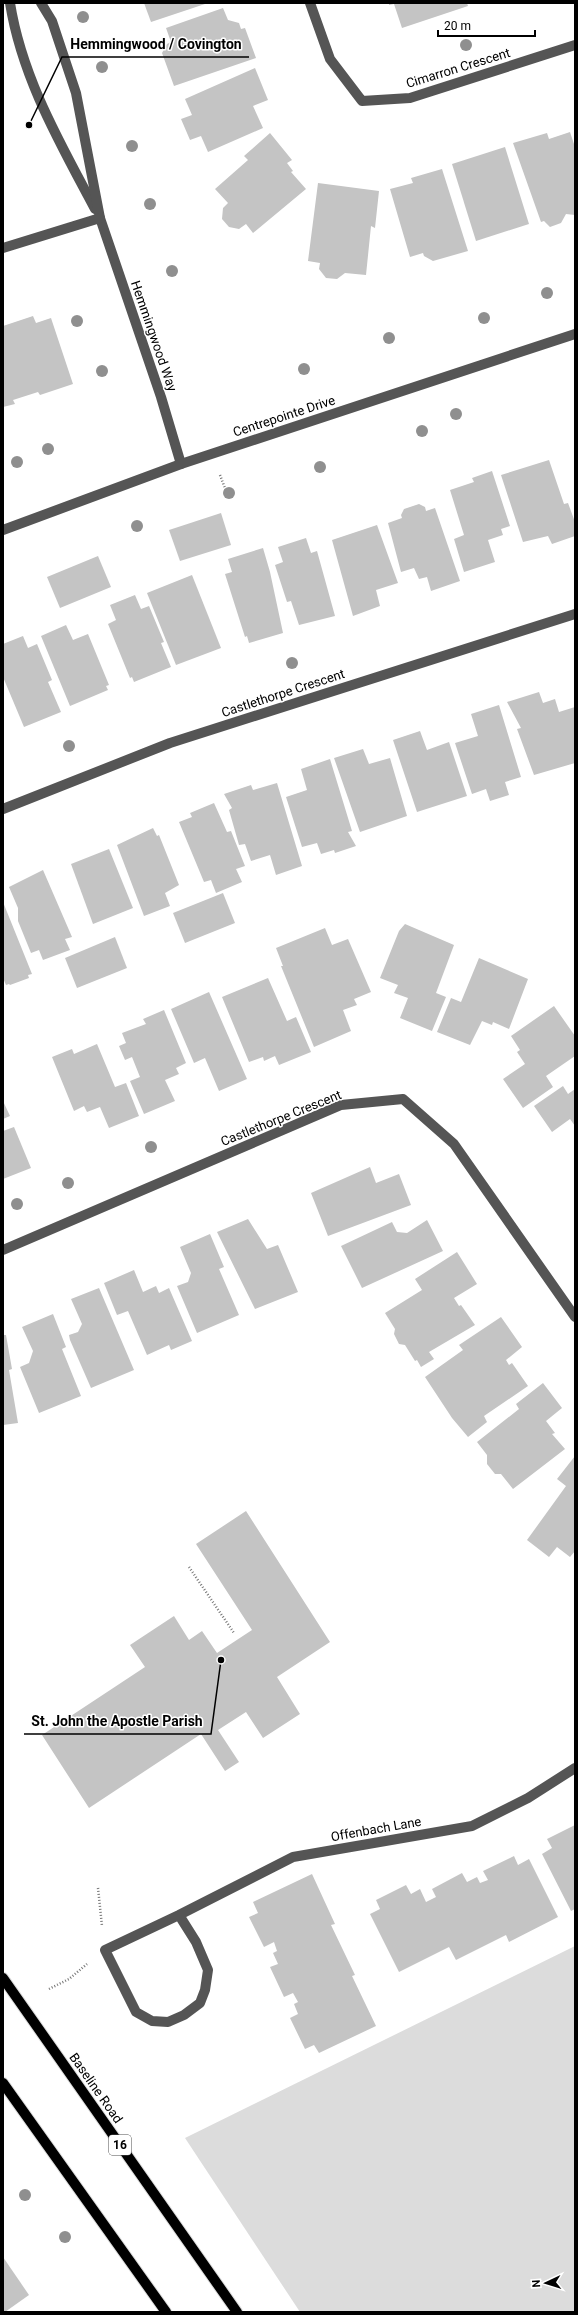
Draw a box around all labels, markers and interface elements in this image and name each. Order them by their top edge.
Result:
scale bar [438,12,535,38]
text: 20 m [444,19,471,33]
callout: Hemmingwood / Covington [62,31,249,57]
text: Hemmingwood / Covington [70,36,242,52]
street label: Cimarron Crescent [404,45,512,91]
street label: Hemmingwood Way [128,279,180,393]
street label: Centrepointe Drive [231,392,337,440]
street label: Castlethorpe Crescent [219,666,347,720]
street label: Castlethorpe Crescent [219,1087,343,1149]
callout: St. John the Apostle Parish [24,1708,211,1734]
text: St. John the Apostle Parish [31,1713,203,1729]
street label: Offenbach Lane [330,1814,423,1844]
street label: Baseline Road [66,2050,126,2126]
road number: 16 [109,2135,131,2155]
north arrow [526,2263,566,2303]
text: N [530,2279,543,2288]

